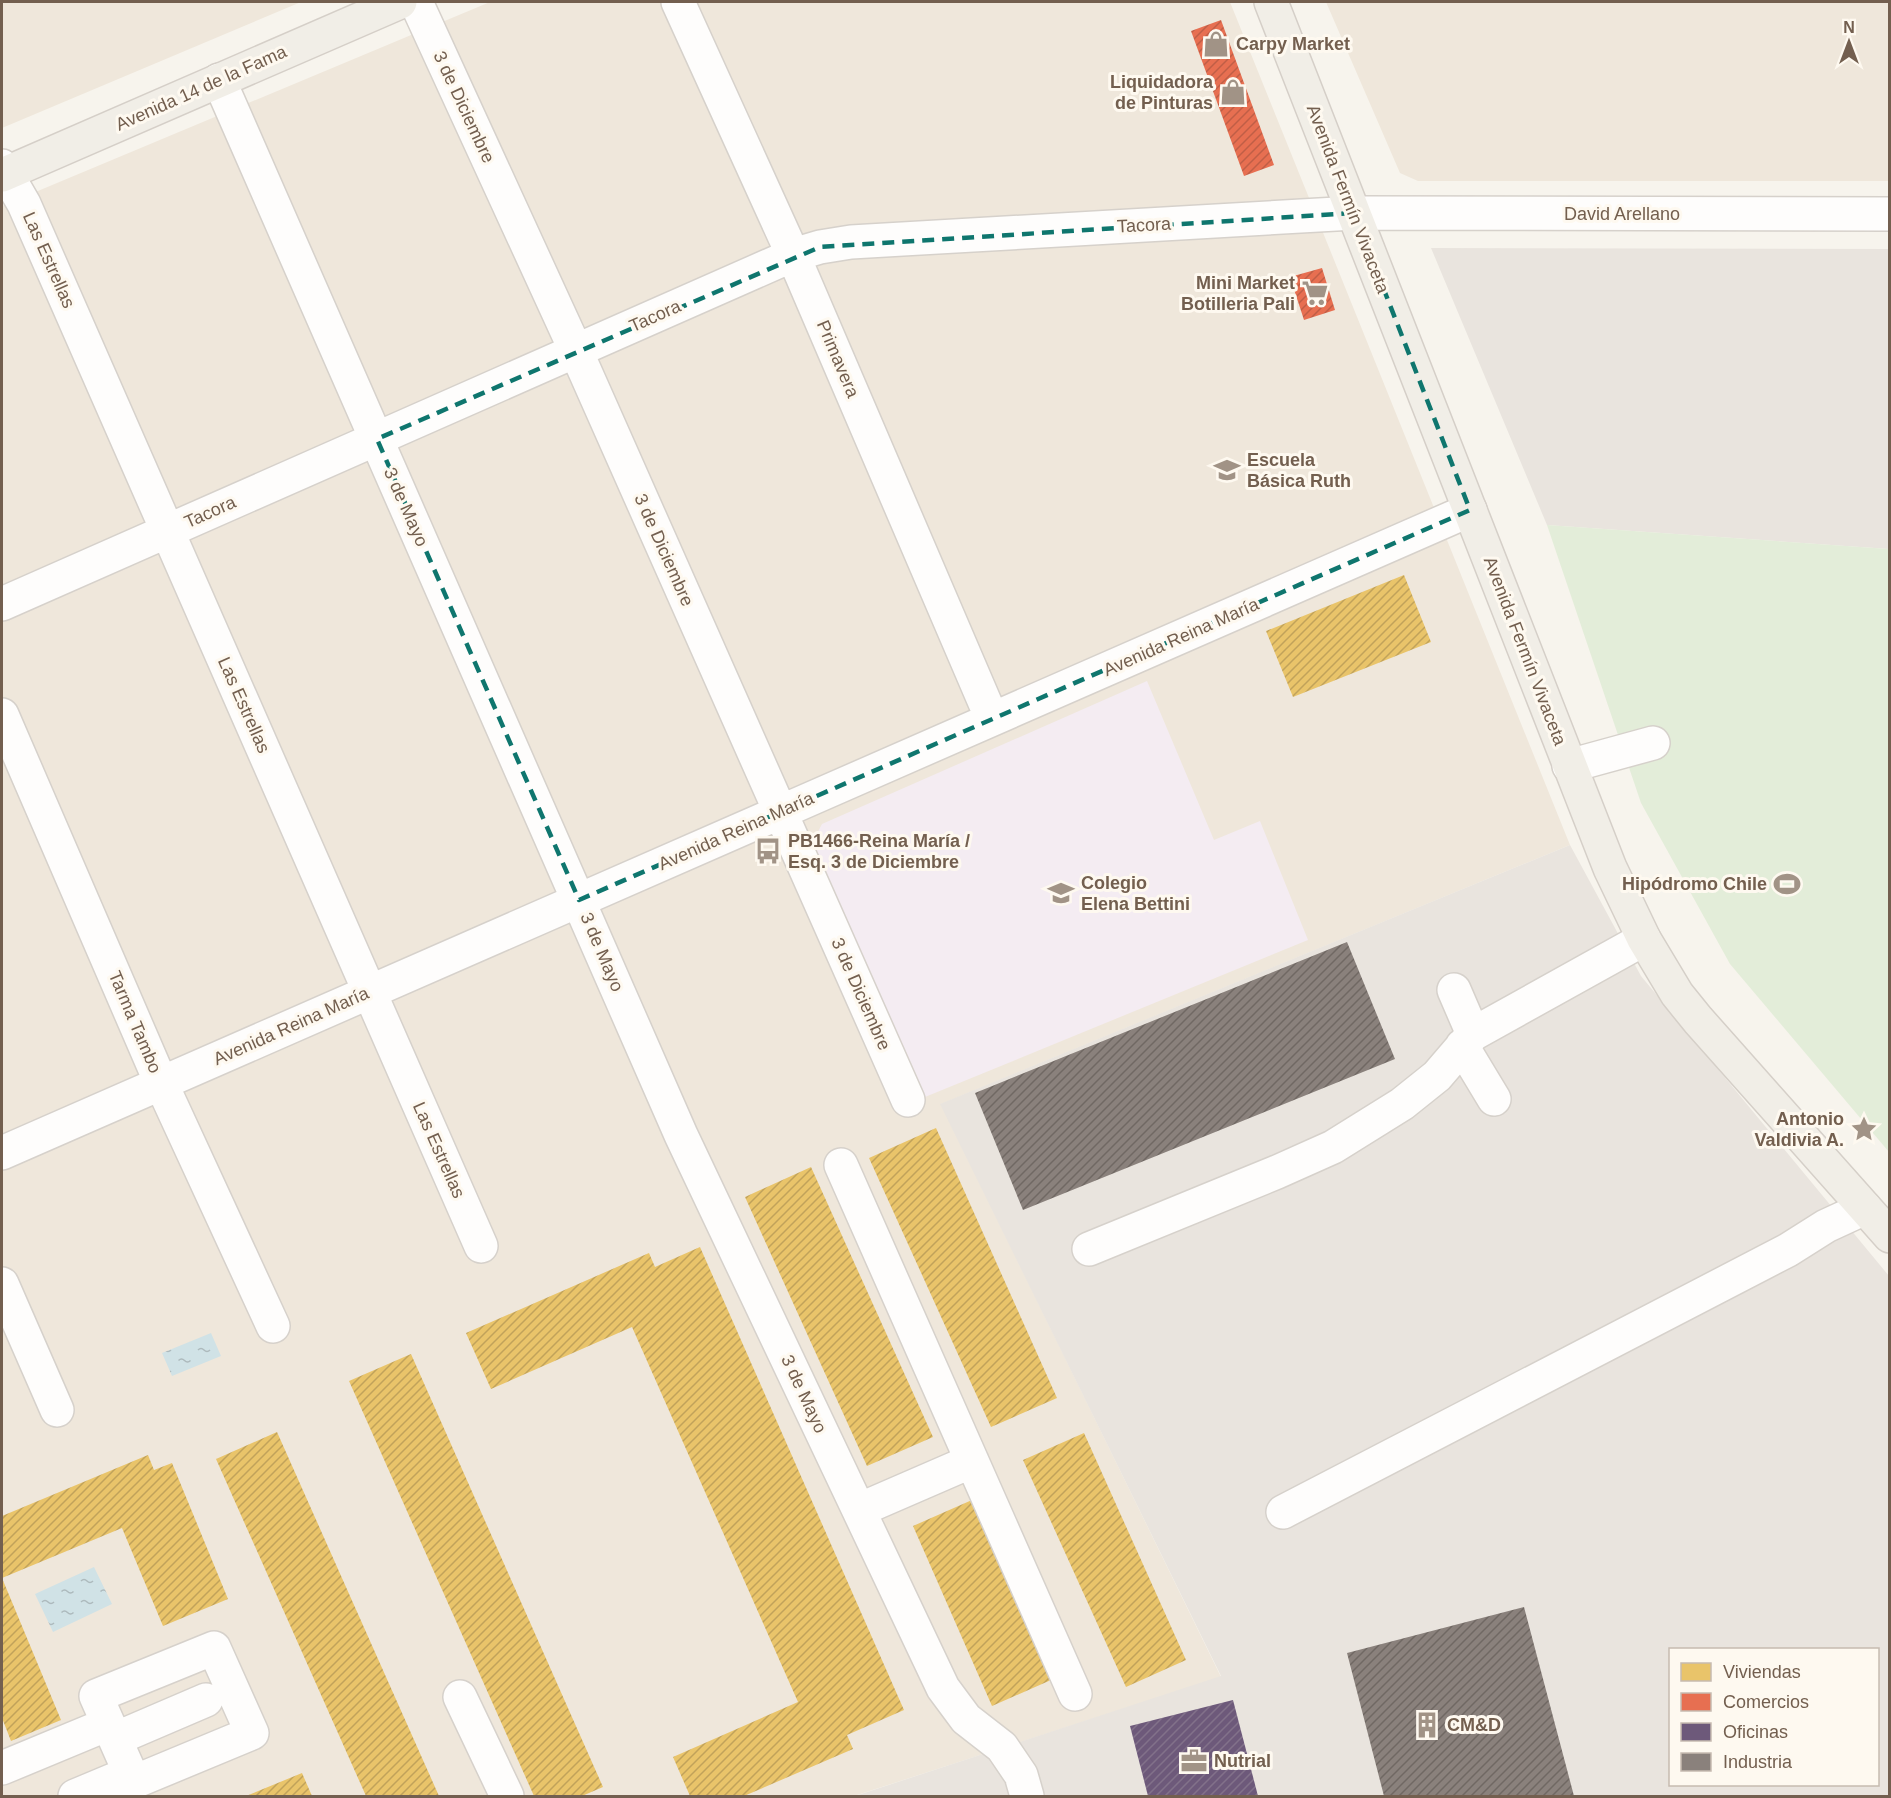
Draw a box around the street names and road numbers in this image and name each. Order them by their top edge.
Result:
street label: Avenida 14 de la Fama [113,41,290,135]
street label: 3 de Diciembre [429,48,499,166]
street label: Avenida Fermín Vivaceta [1303,102,1394,297]
street label: David Arellano [1564,204,1680,224]
street label: Las Estrellas [19,209,79,311]
street label: Tacora [1116,214,1172,236]
street label: Tacora [626,295,685,336]
street label: Primavera [813,317,864,402]
street label: 3 de Mayo [380,465,432,549]
street label: Tacora [181,491,240,532]
street label: 3 de Diciembre [630,491,698,609]
street label: Avenida Fermín Vivaceta [1480,554,1571,749]
street label: Avenida Reina María [1100,593,1263,680]
street label: Las Estrellas [214,654,274,756]
street label: Avenida Reina María [655,787,818,874]
street label: 3 de Mayo [576,909,628,995]
street label: 3 de Diciembre [827,935,895,1053]
street label: Tarma Tambo [105,968,165,1076]
street label: Avenida Reina María [210,982,373,1069]
street label: Las Estrellas [409,1099,469,1201]
street label: 3 de Mayo [777,1352,831,1436]

